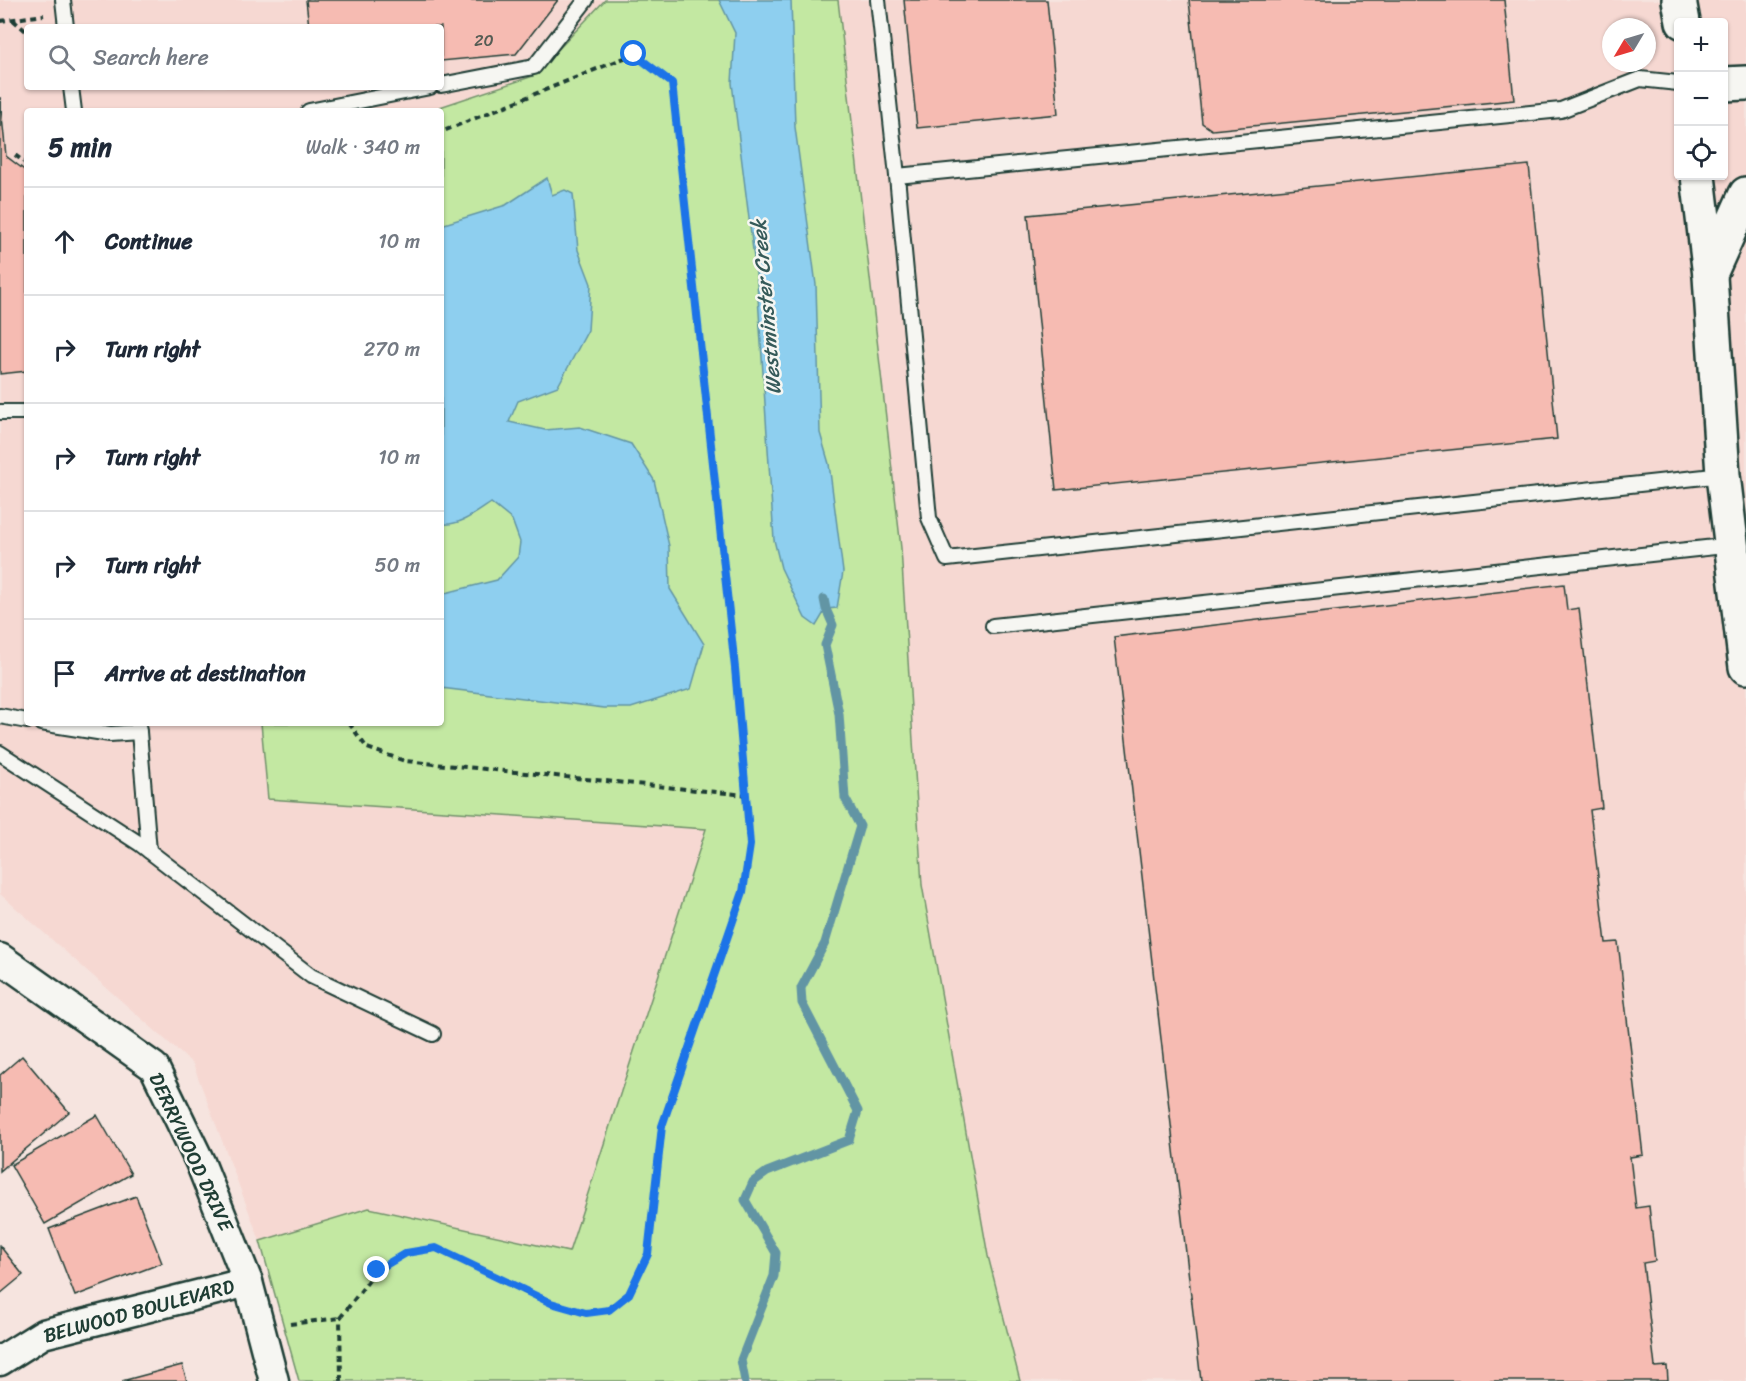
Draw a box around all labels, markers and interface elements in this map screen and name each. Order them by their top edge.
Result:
north arrow [1602,18,1656,72]
map controls [1674,18,1728,180]
button: + [1674,18,1728,72]
search box [24,24,444,90]
house number: 20 [474,26,494,55]
text: Search here [93,38,209,77]
route start [620,40,646,66]
icon: search [45,41,78,74]
button: − [1674,72,1728,126]
text: 5 min [48,124,112,170]
button: locate [1674,126,1728,180]
text: Walk · 340 m [306,130,420,165]
water label: Westminster Creek [739,216,793,396]
text: Continue [105,222,193,261]
text: 10 m [378,224,420,259]
icon: ahead [48,225,81,258]
text: Turn right [105,330,200,369]
text: 270 m [364,332,420,367]
icon: right [48,333,81,366]
text: Turn right [105,438,200,477]
text: 10 m [378,440,420,475]
icon: right [48,441,81,474]
text: Turn right [105,546,200,585]
text: 50 m [375,548,420,583]
icon: right [48,549,81,582]
text: Arrive at destination [105,654,306,693]
icon: arrive [48,657,81,690]
street label: DERRYWOOD DRIVE [139,1067,244,1239]
route end [363,1256,389,1282]
street label: BELWOOD BOULEVARD [40,1269,238,1353]

